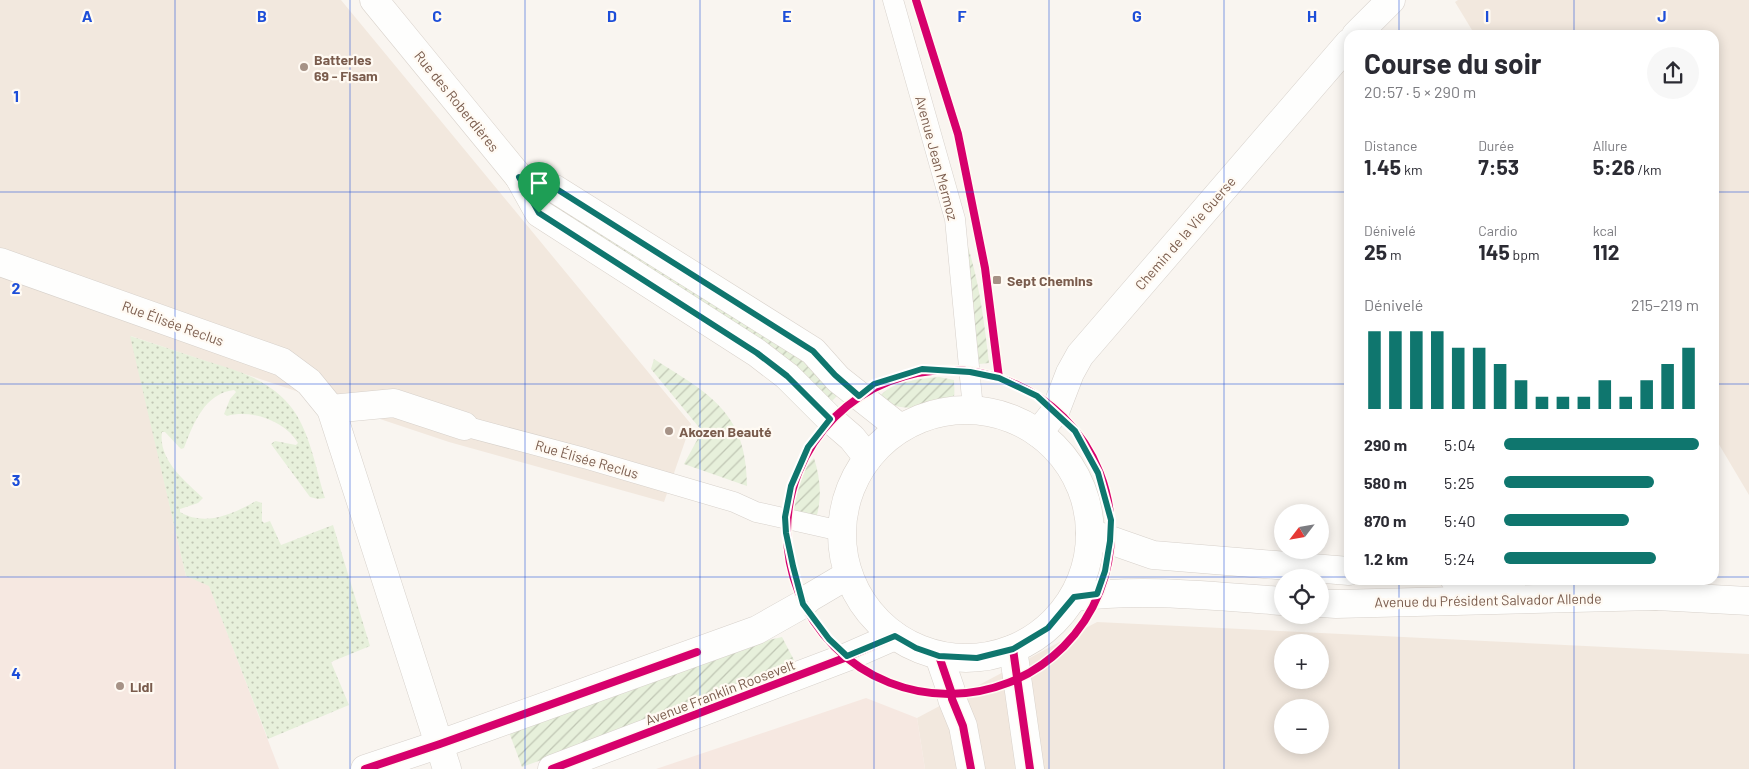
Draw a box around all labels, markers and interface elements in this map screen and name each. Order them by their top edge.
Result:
text: A [82,6,93,25]
text: B [257,6,267,25]
text: C [432,6,442,25]
text: D [607,6,617,25]
text: E [782,6,792,25]
text: F [958,6,967,25]
text: G [1132,6,1142,25]
text: H [1307,6,1317,25]
text: I [1485,6,1489,25]
text: J [1657,6,1667,25]
text: Course du soir [1364,46,1542,80]
street label: Rue des Roberdières [411,47,503,155]
button: share [1647,47,1699,99]
place label: Batteries 69 - Fisam [314,51,378,84]
marker: Batteries 69 - Fisam [298,61,310,73]
text: 20:57 · 5 × 290 m [1364,82,1476,101]
text: 1 [13,86,19,105]
street label: Avenue Jean Mermoz [912,94,962,222]
text: Distance [1364,137,1417,154]
text: Durée [1478,137,1514,154]
text: Allure [1593,137,1628,154]
text: 1.45 [1364,154,1401,179]
text: 7:53 [1478,154,1519,179]
text: 5:26 [1593,154,1635,179]
text: km [1401,161,1423,178]
text: /km [1635,161,1662,178]
pin [518,162,560,213]
icon: arrive [525,169,553,197]
street label: Chemin de la Vie Guerse [1131,173,1239,293]
text: Dénivelé [1364,222,1416,239]
text: Cardio [1478,222,1518,239]
text: kcal [1593,222,1617,239]
text: 25 [1364,239,1387,264]
text: 145 [1478,239,1510,264]
text: 112 [1593,239,1619,264]
text: m [1387,246,1401,263]
text: bpm [1510,246,1540,263]
place label: Sept Chemins [1007,272,1093,289]
marker: Sept Chemins [991,274,1003,286]
text: 2 [12,278,21,297]
text: Dénivelé [1364,295,1423,314]
text: 215–219 m [1631,295,1699,314]
street label: Rue Élisée Reclus [120,297,226,349]
place label: Akozen Beauté [679,423,772,440]
marker: Akozen Beauté [663,425,675,437]
text: 290 m [1364,435,1407,454]
text: 5:04 [1444,435,1476,454]
street label: Rue Élisée Reclus [533,436,641,482]
text: 3 [12,470,20,489]
text: 580 m [1364,473,1407,492]
text: 5:25 [1444,473,1474,492]
north arrow [1274,504,1329,559]
map controls [1274,504,1329,754]
text: 870 m [1364,511,1406,530]
text: 5:40 [1444,511,1476,530]
text: 1.2 km [1364,549,1408,568]
text: 5:24 [1444,549,1475,568]
button: locate [1274,569,1329,624]
street label: Avenue du Président Salvador Allende [1374,590,1602,610]
button: + [1274,634,1329,689]
street label: Avenue Franklin Roosevelt [643,656,797,728]
text: 4 [11,663,21,682]
place label: Lidl [130,678,153,695]
marker: Lidl [114,680,126,692]
button: − [1274,699,1329,754]

